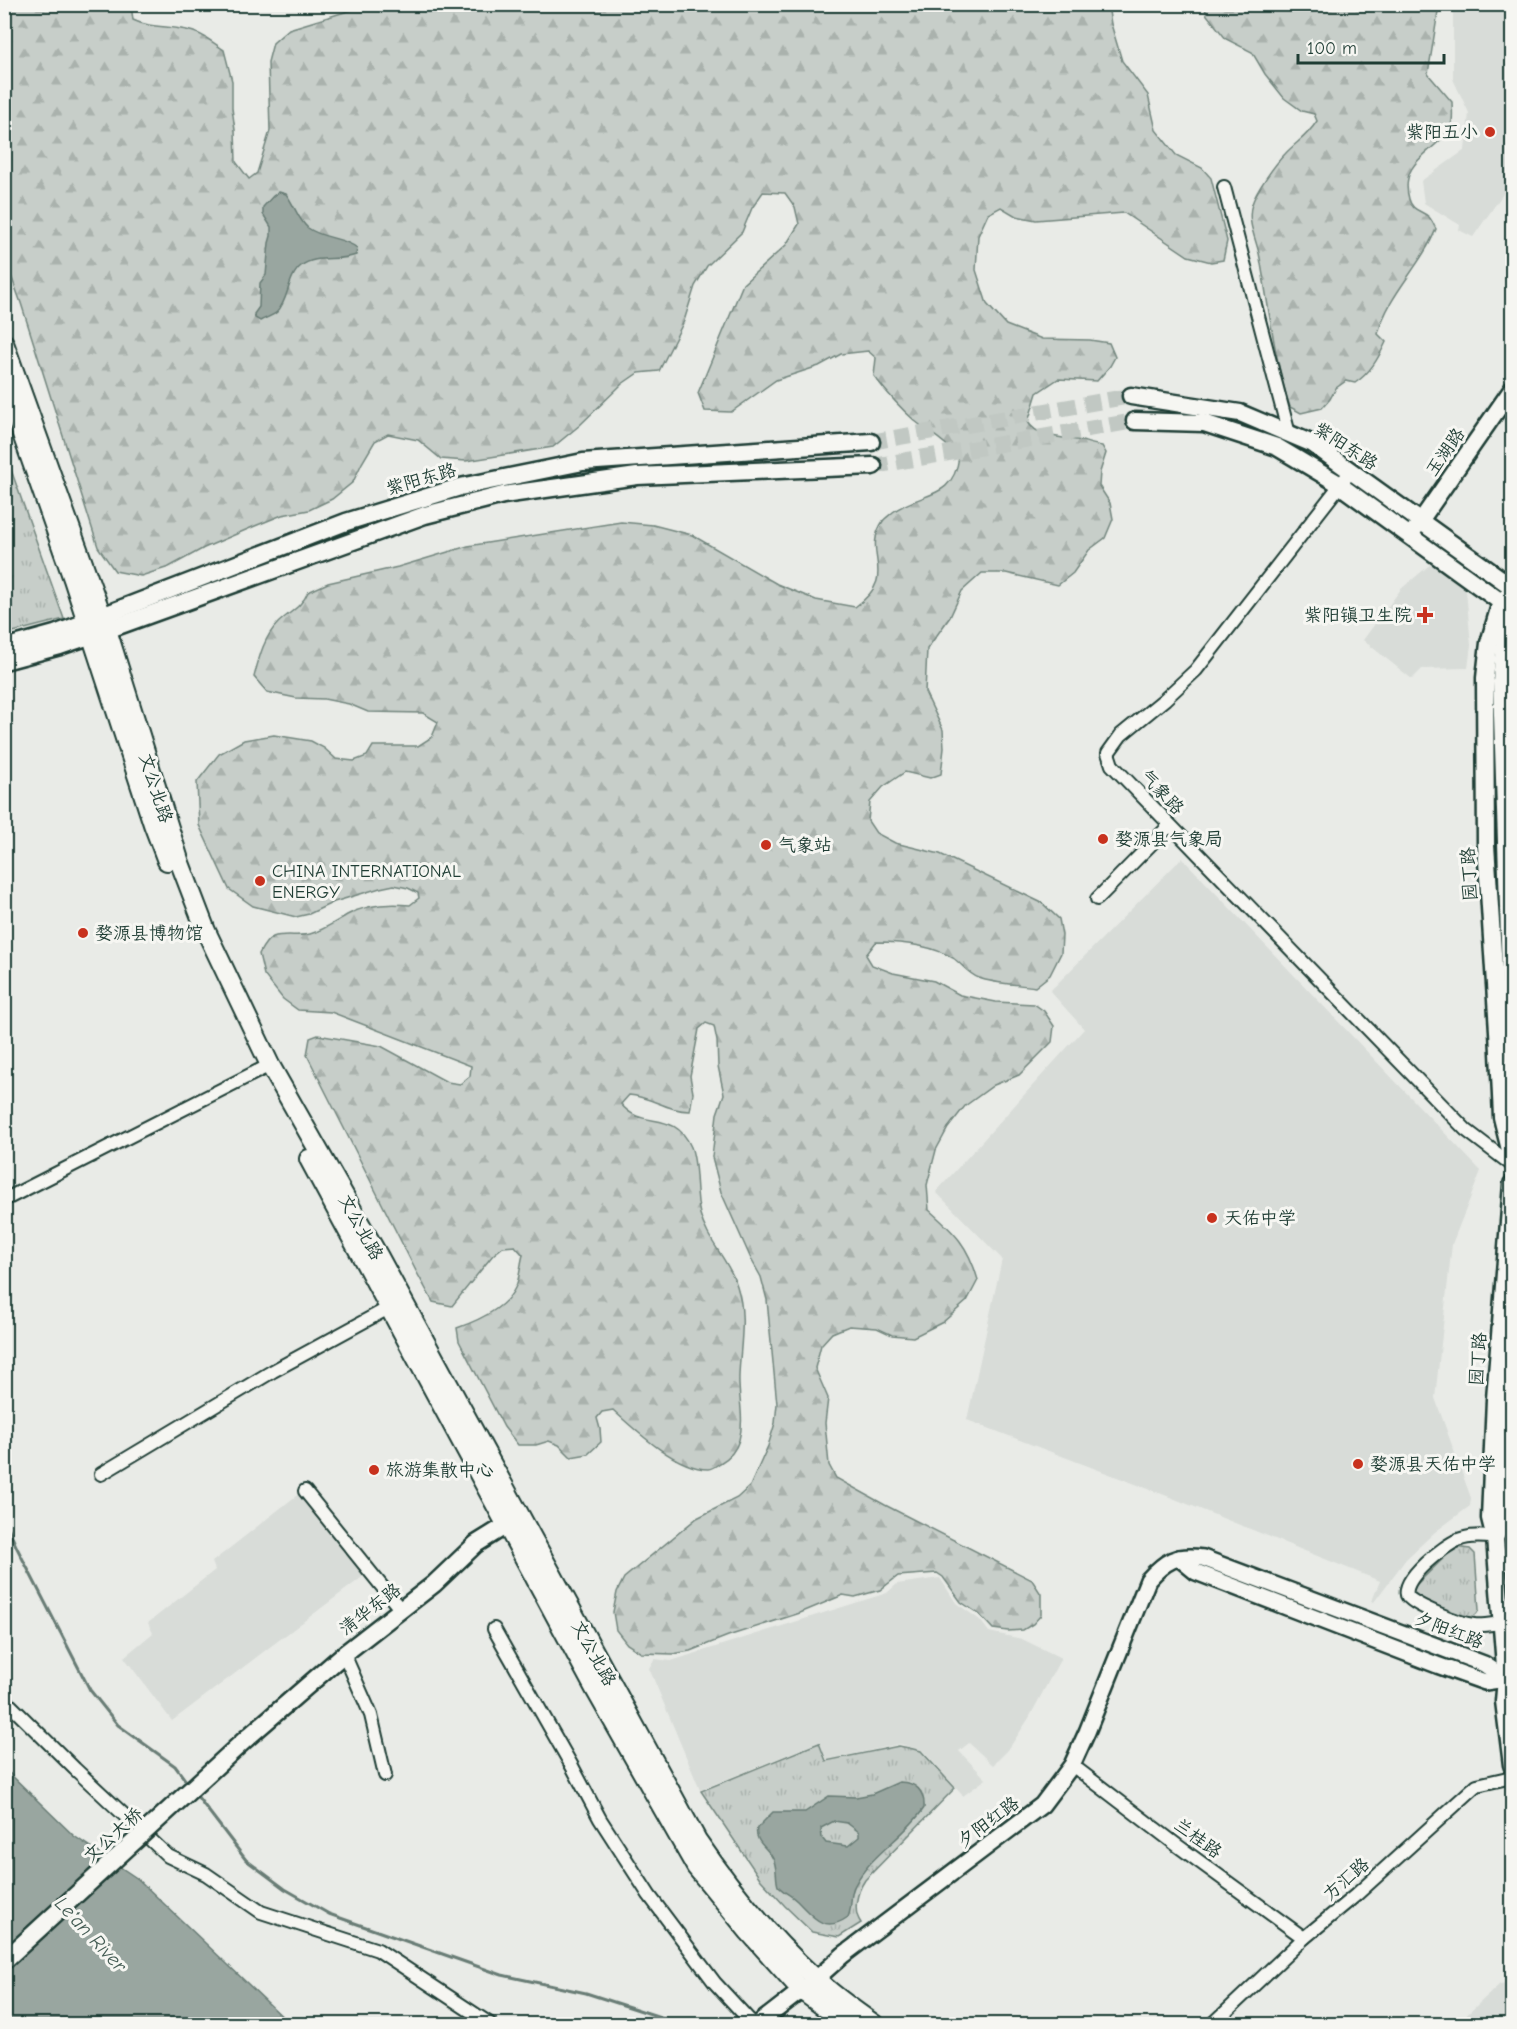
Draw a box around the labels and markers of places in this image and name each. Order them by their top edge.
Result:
place label: 紫阳五小 [1406,122,1478,143]
marker: 紫阳五小 [1483,125,1497,139]
place label: 紫阳镇卫生院 [1304,605,1412,626]
marker: 紫阳镇卫生院 [1416,606,1434,624]
place label: 婺源县气象局 [1115,829,1223,850]
marker: 婺源县气象局 [1096,832,1110,846]
place label: 气象站 [778,835,832,856]
marker: 气象站 [759,838,773,852]
place label: CHINA INTERNATIONAL ENERGY [272,861,461,903]
marker: CHINA INTERNATIONAL ENERGY [253,874,267,888]
place label: 婺源县博物馆 [95,923,203,944]
marker: 婺源县博物馆 [76,926,90,940]
place label: 天佑中学 [1224,1208,1296,1229]
marker: 天佑中学 [1205,1211,1219,1225]
place label: 婺源县天佑中学 [1370,1454,1496,1475]
marker: 婺源县天佑中学 [1351,1457,1365,1471]
place label: 旅游集散中心 [386,1460,494,1481]
marker: 旅游集散中心 [367,1463,381,1477]

